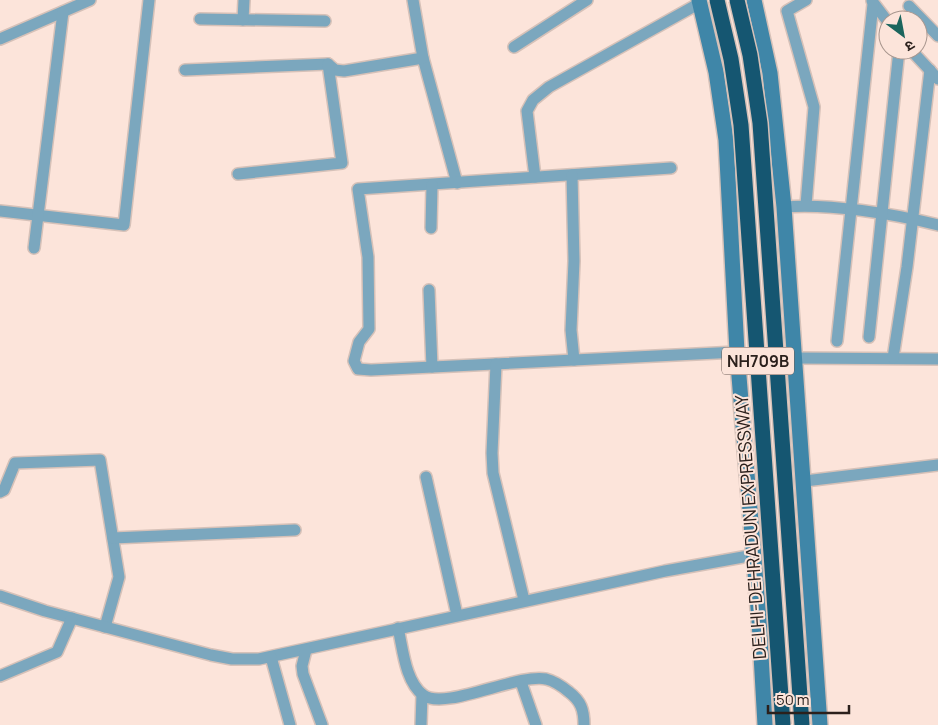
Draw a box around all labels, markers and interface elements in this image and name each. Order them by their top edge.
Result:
north arrow [878,10,928,60]
text: उ [901,36,919,57]
road number: NH709B [722,348,794,374]
street label: DELHI-DEHRADUN EXPRESSWAY [729,393,771,660]
scale bar [768,682,849,714]
text: 50 m [776,689,810,710]

